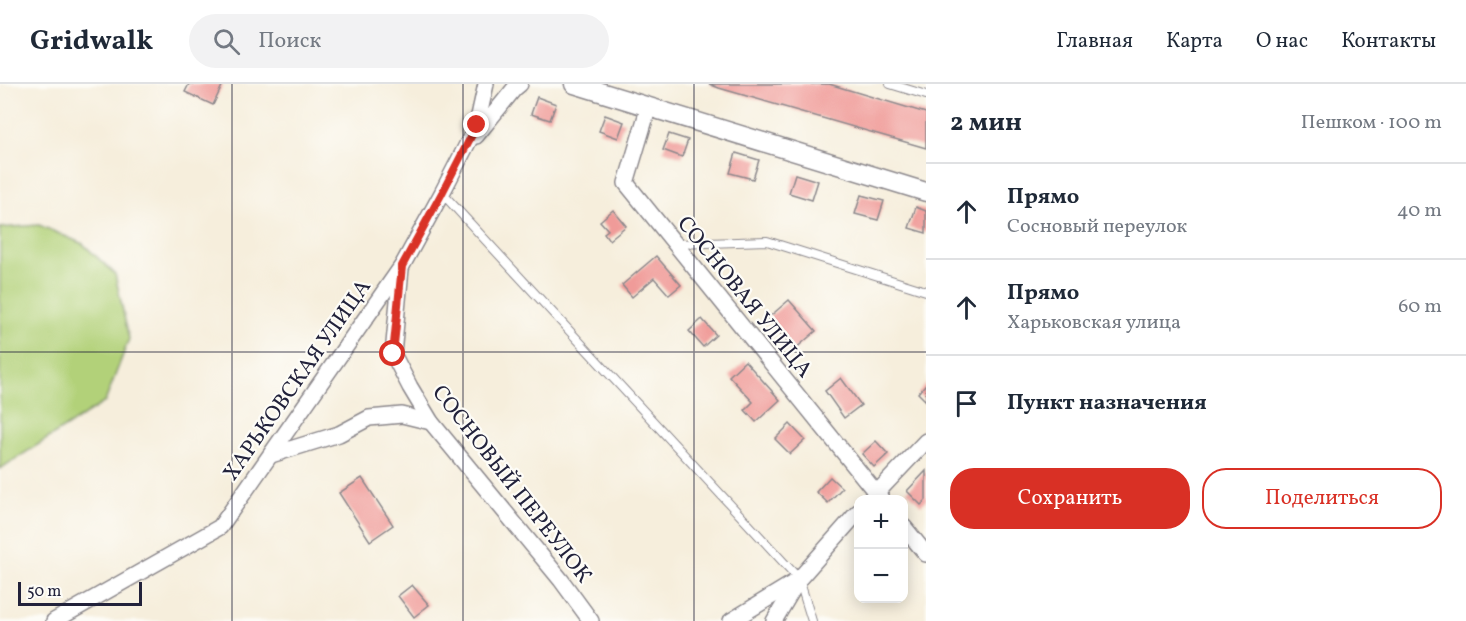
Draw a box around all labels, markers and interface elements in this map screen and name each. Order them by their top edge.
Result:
search box [189,14,609,68]
text: Gridwalk [30,22,153,61]
icon: search [210,25,243,58]
text: Поиск [258,26,321,57]
text: Главная [1056,27,1133,56]
text: Карта [1166,27,1223,56]
text: О нас [1256,27,1308,56]
text: Контакты [1341,27,1436,56]
text: 2 мин [950,105,1022,141]
text: Пешком · 100 m [1301,109,1442,137]
route end [463,111,489,137]
text: Прямо [1007,182,1079,213]
icon: ahead [950,195,983,228]
text: 40 m [1397,197,1442,225]
street label: СОСНОВАЯ УЛИЦА [669,210,819,385]
text: Сосновый переулок [1007,213,1187,241]
street label: ХАРЬКОВСКАЯ УЛИЦА [217,273,379,487]
text: Прямо [1007,278,1079,309]
icon: ahead [950,291,983,324]
text: 60 m [1398,293,1442,321]
text: Харьковская улица [1007,309,1181,337]
route start [379,340,405,366]
street label: СОСНОВЫЙ ПЕРЕУЛОК [424,379,598,590]
icon: arrive [950,387,983,420]
text: Пункт назначения [1007,388,1207,419]
button: Сохранить [950,468,1190,529]
button: Поделиться [1202,468,1442,529]
map controls [854,495,908,603]
button: + [854,495,908,549]
button: − [854,549,908,603]
scale bar [18,579,142,606]
text: 50 m [27,581,61,603]

